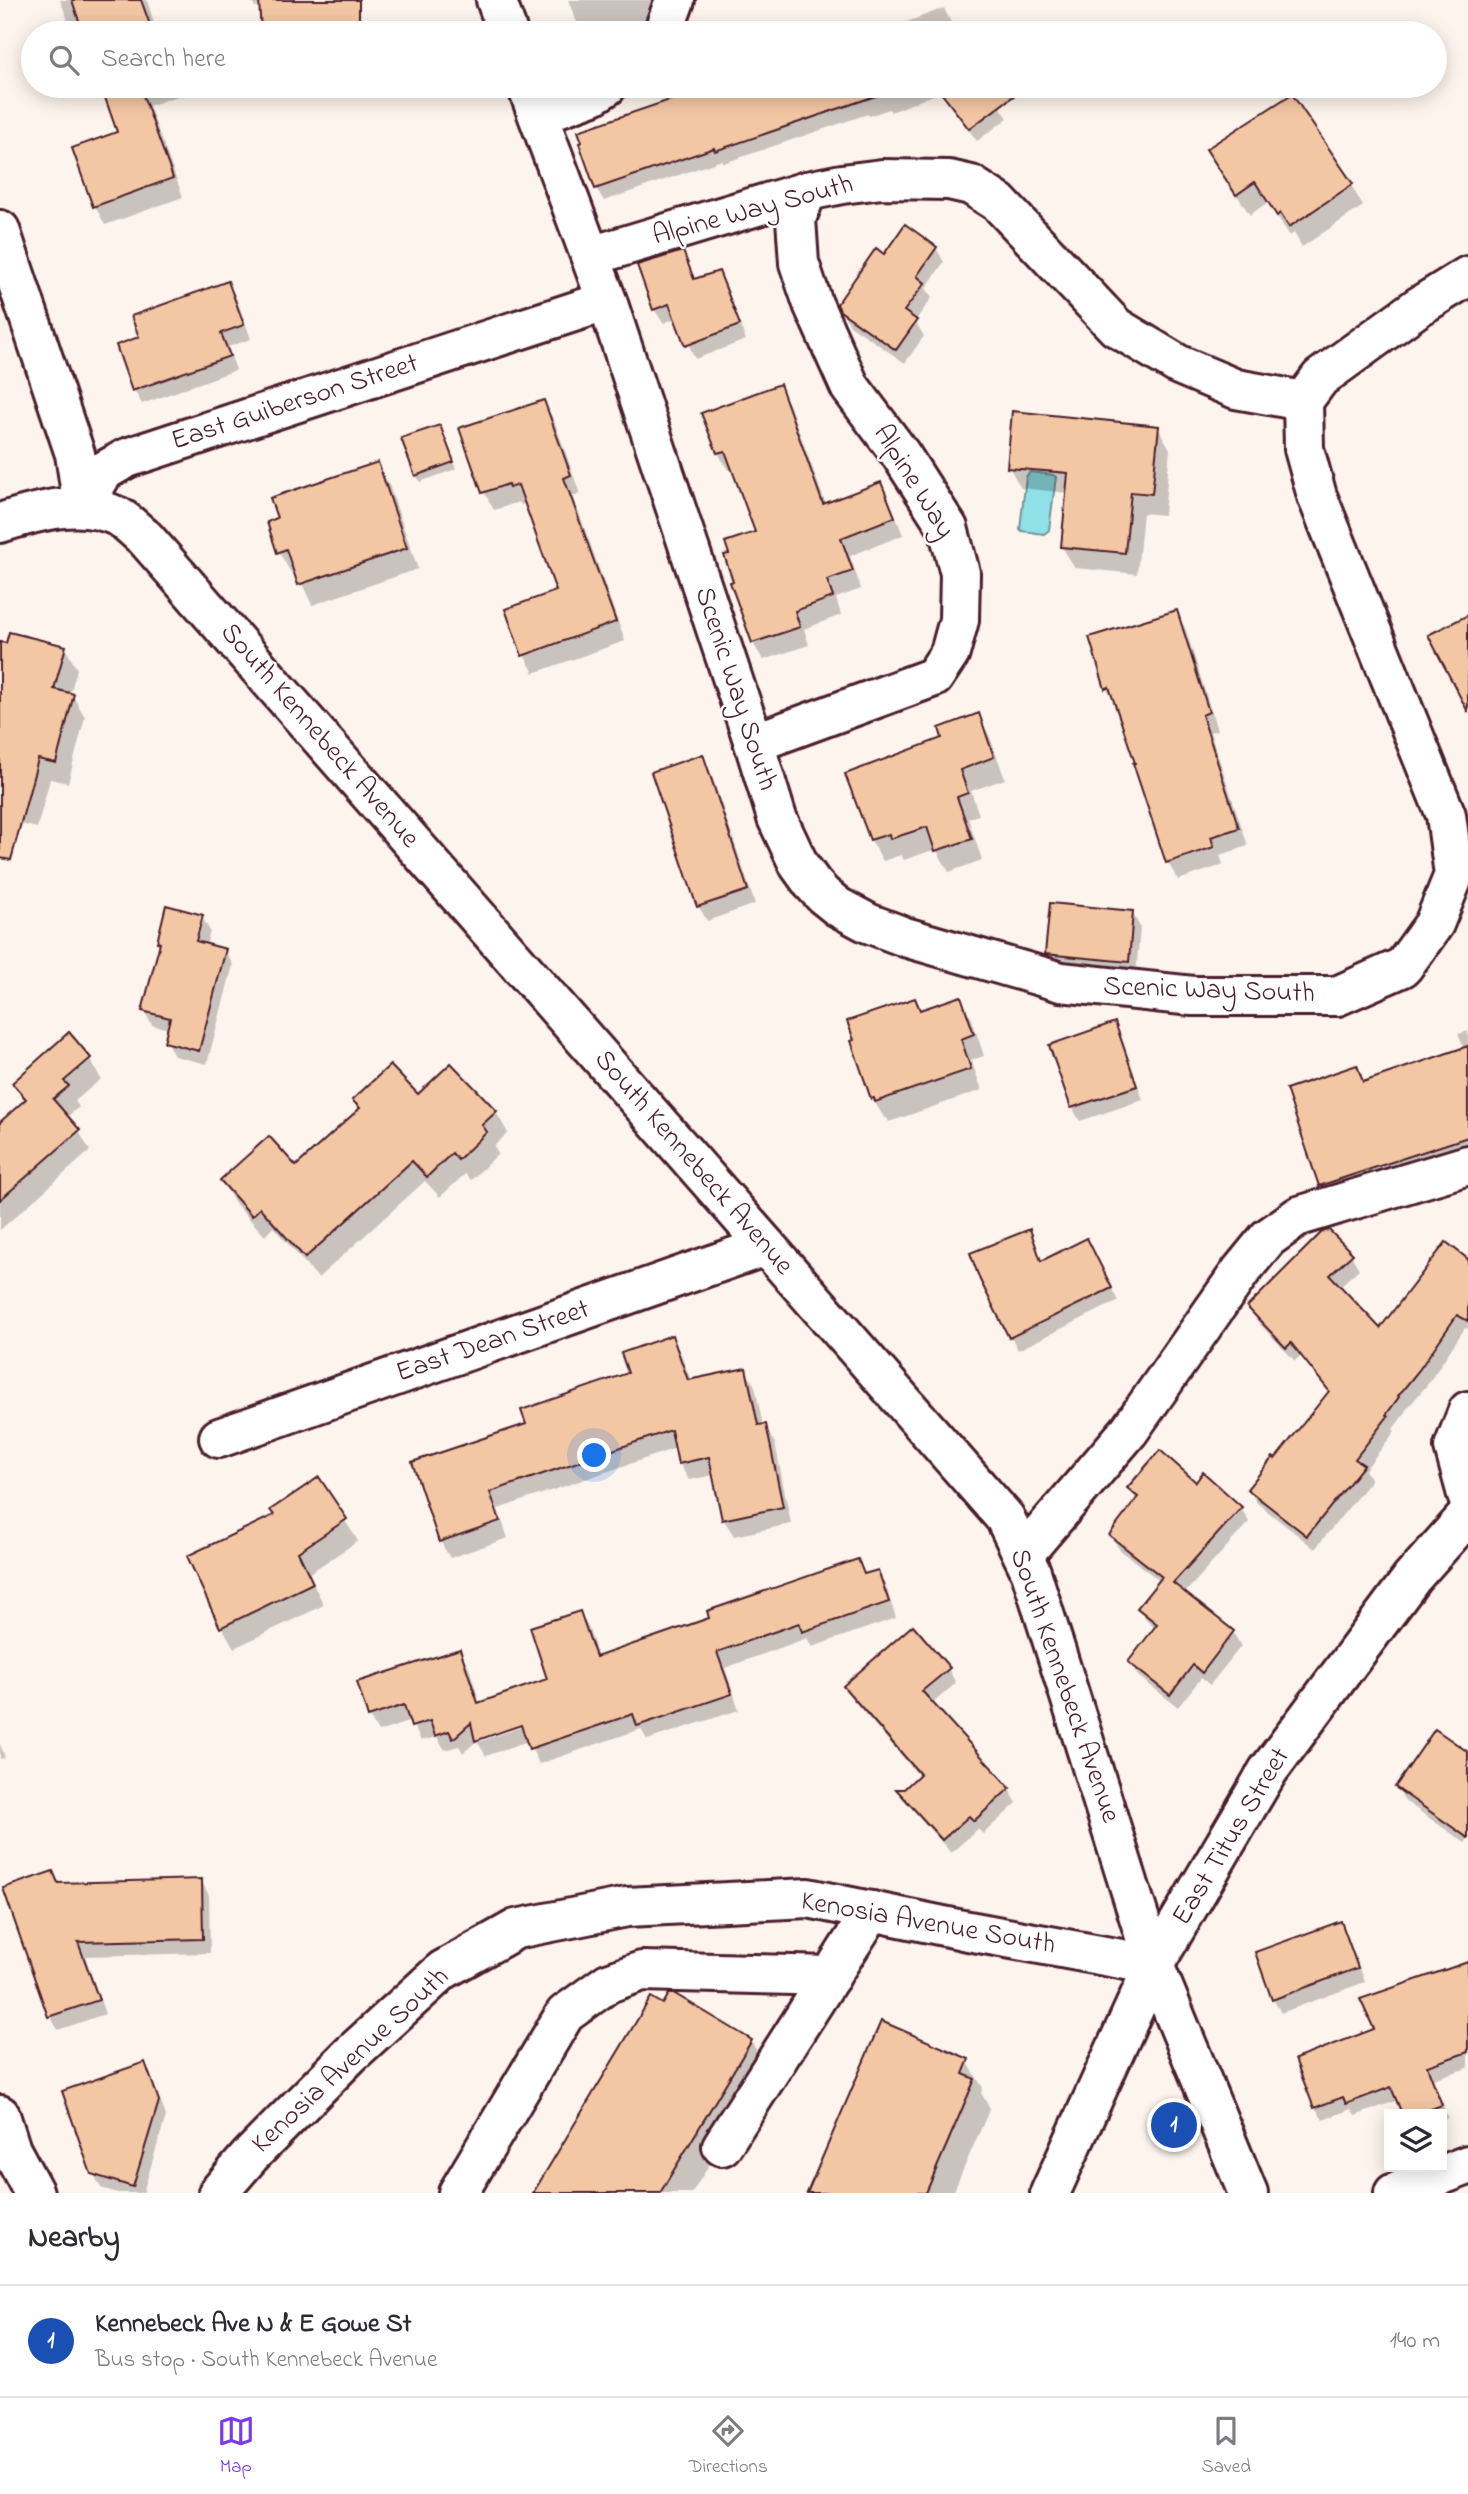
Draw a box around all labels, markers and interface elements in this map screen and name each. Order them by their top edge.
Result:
search box [21,21,1447,98]
icon: search [45,41,83,79]
text: Search here [101,41,226,79]
street label: Alpine Way South [648,165,858,257]
street label: East Guiberson Street [166,344,424,462]
street label: Alpine Way [862,417,964,547]
street label: Scenic Way South [683,582,787,796]
street label: South Kennebeck Avenue [209,614,429,858]
street label: Scenic Way South [1102,967,1316,1015]
street label: South Kennebeck Avenue [583,1041,803,1285]
street label: East Dean Street [391,1290,595,1394]
your location [577,1438,611,1472]
street label: South Kennebeck Avenue [998,1544,1130,1829]
street label: East Titus Street [1163,1740,1301,1934]
street label: Kenosia Avenue South [797,1881,1059,1967]
street label: Kenosia Avenue South [243,1958,459,2164]
pin: 1 [1151,2099,1197,2151]
map controls [1384,2109,1447,2172]
button: layers [1384,2109,1447,2172]
text: Nearby [28,2217,120,2261]
text: Kennebeck Ave N & E Gowe St [95,2306,411,2344]
text: 1 [47,2325,55,2358]
text: 140 m [1390,2325,1440,2358]
text: Bus stop · South Kennebeck Avenue [95,2344,437,2377]
tab: Map [217,2412,255,2481]
tab: Directions [689,2412,768,2481]
tab: Saved [1202,2412,1251,2481]

